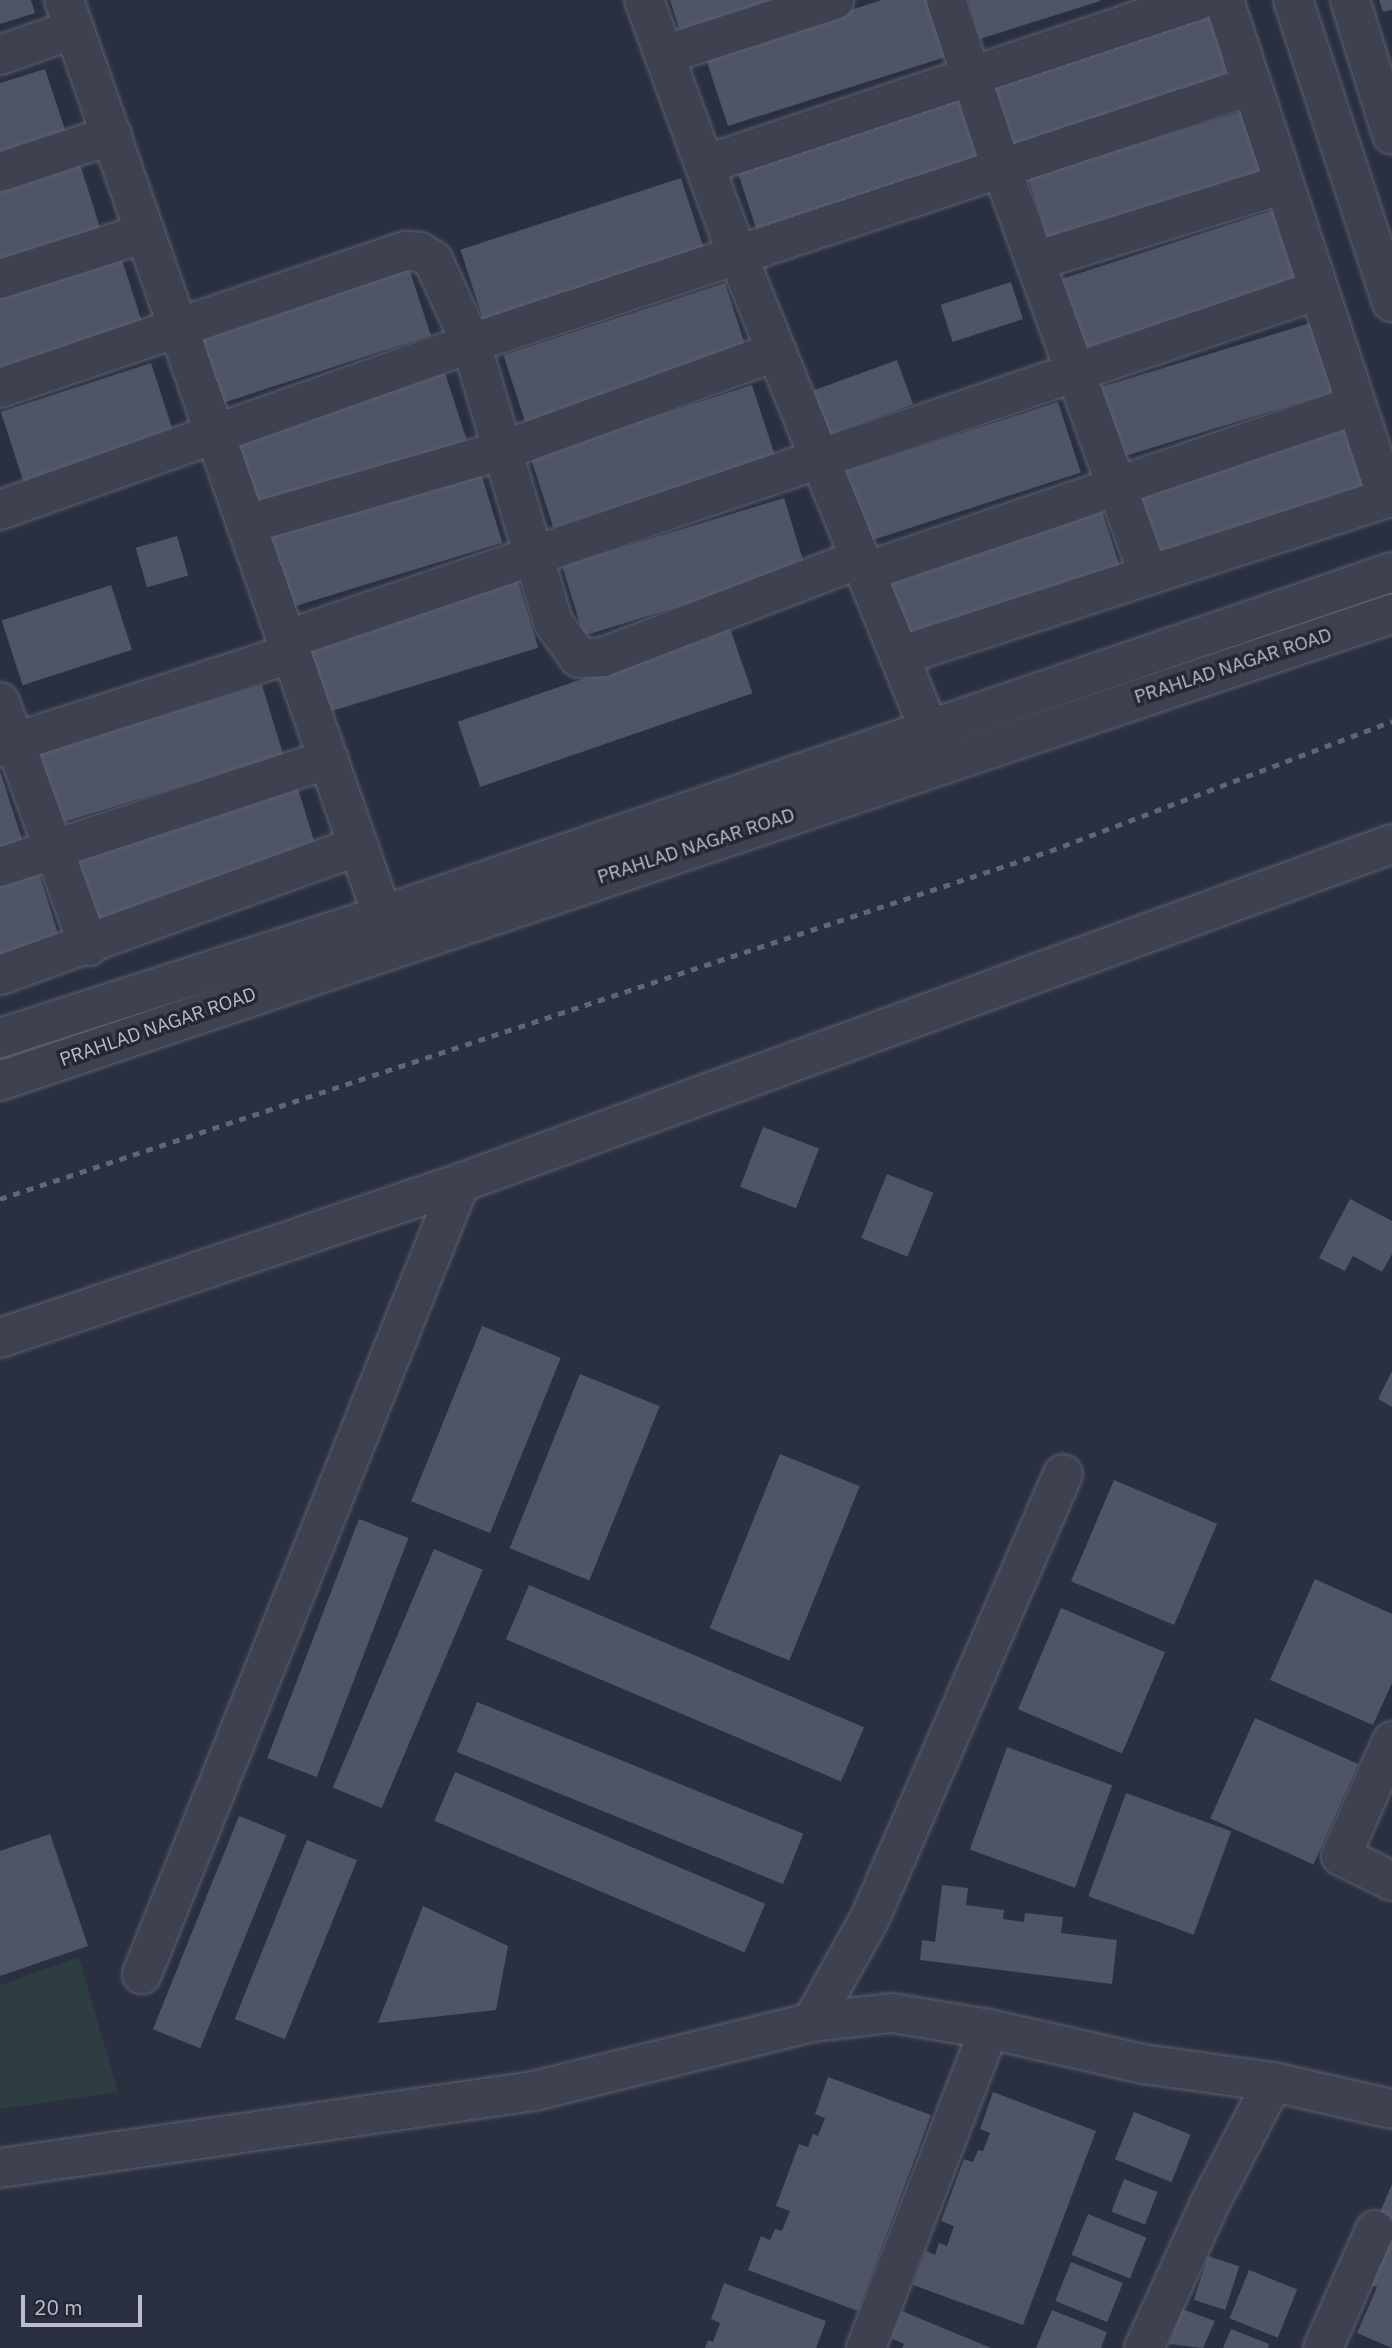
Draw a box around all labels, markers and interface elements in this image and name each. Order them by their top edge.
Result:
street label: PRAHLAD NAGAR ROAD [1132,623,1334,709]
street label: PRAHLAD NAGAR ROAD [595,803,797,889]
street label: PRAHLAD NAGAR ROAD [57,983,259,1071]
scale bar [24,2282,145,2326]
text: 20 m [34,2293,83,2321]

